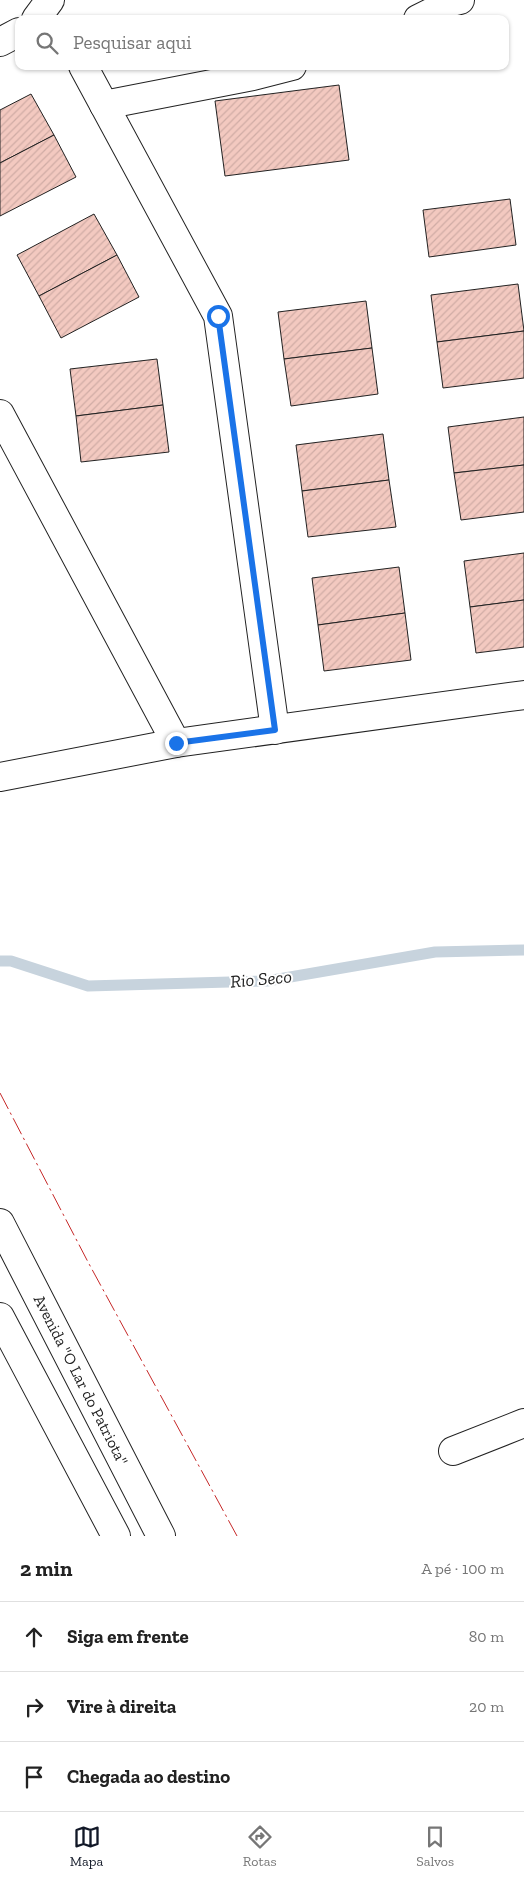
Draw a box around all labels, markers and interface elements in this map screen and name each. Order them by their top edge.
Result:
search box [15,15,509,70]
icon: search [33,29,61,57]
text: Pesquisar aqui [73,31,192,54]
route start [207,305,230,328]
route end [165,732,188,755]
water label: Rio Seco [229,965,293,993]
street label: Avenida "O Lar do Patriota" [30,1292,132,1468]
text: 2 min [20,1556,72,1581]
text: A pé · 100 m [421,1559,504,1578]
icon: ahead [20,1623,48,1651]
text: Siga em frente [67,1625,189,1648]
text: 80 m [469,1627,504,1646]
icon: right [20,1693,48,1721]
text: Vire à direita [67,1695,176,1718]
text: 20 m [469,1697,504,1716]
icon: arrive [20,1763,48,1791]
text: Chegada ao destino [67,1765,230,1788]
tab: Mapa [70,1823,103,1870]
tab: Rotas [243,1823,277,1870]
tab: Salvos [416,1823,454,1870]

